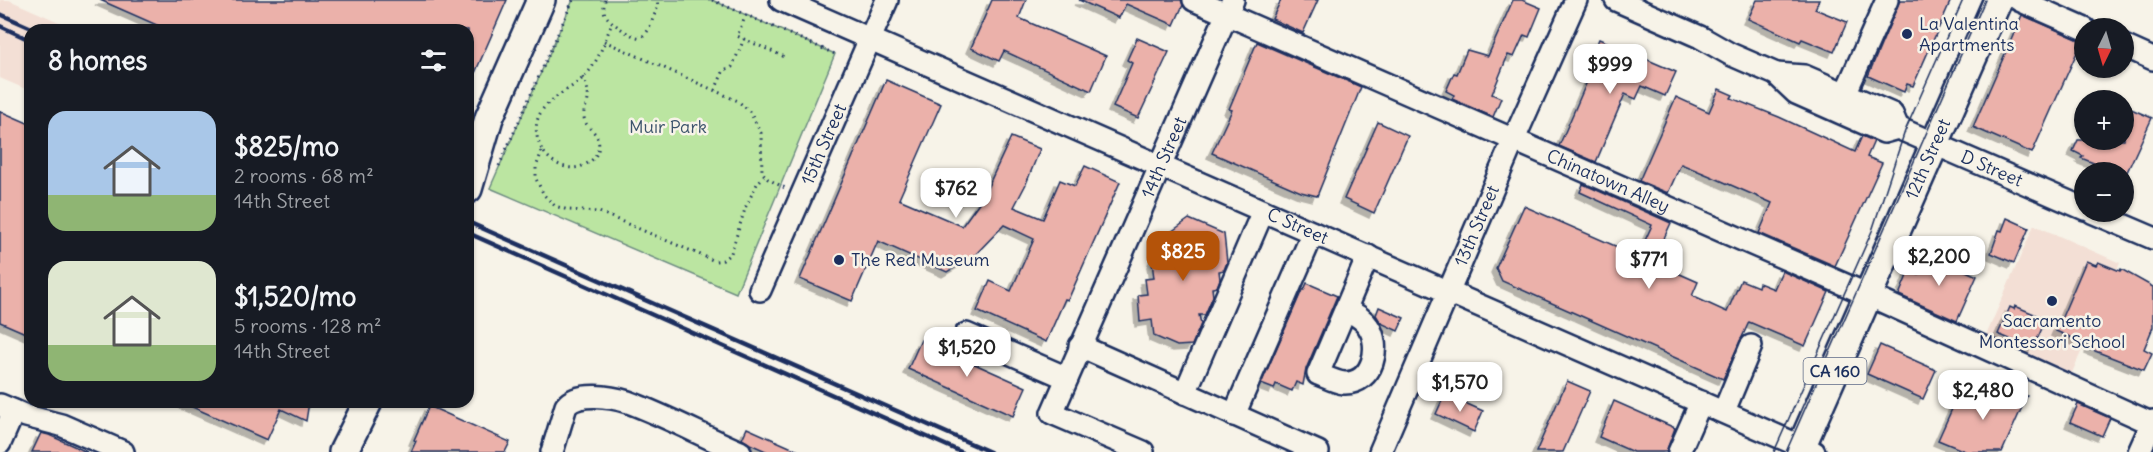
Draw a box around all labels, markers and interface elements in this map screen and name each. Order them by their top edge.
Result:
place label: La Valentina Apartments [1919,12,2019,56]
north arrow [2074,18,2134,78]
map controls [2074,18,2134,222]
marker: La Valentina Apartments [1900,27,1914,41]
text: 8 homes [48,44,147,77]
icon: filters [417,44,450,77]
pin: $999 [1574,44,1646,95]
text: $999 [1587,51,1633,76]
button: + [2074,90,2134,150]
street label: 15th Street [795,100,851,188]
street label: 14th Street [1136,113,1191,201]
park label: Muir Park [629,115,707,138]
street label: 12th Street [1900,115,1955,203]
text: $825/mo [234,130,339,163]
icon: home [96,135,168,207]
street label: Chinatown Alley [1543,144,1673,218]
street label: D Street [1957,145,2026,192]
button: − [2074,162,2134,222]
text: 2 rooms · 68 m² [234,163,374,188]
pin: $762 [920,168,992,219]
text: $762 [934,175,978,200]
street label: 13th Street [1449,181,1504,270]
text: 14th Street [234,188,330,213]
street label: C Street [1264,202,1332,249]
pin: $825 [1147,231,1219,282]
pin: $2,200 [1890,236,1988,287]
text: $825 [1160,238,1206,263]
pin: $771 [1613,239,1685,290]
text: $2,200 [1907,243,1971,268]
text: $771 [1630,246,1668,271]
place label: The Red Museum [851,248,990,271]
marker: The Red Museum [832,253,846,267]
text: $1,520/mo [234,280,356,313]
icon: home [96,285,168,357]
marker: Sacramento Montessori School [2045,294,2059,308]
place label: Sacramento Montessori School [1979,309,2125,353]
text: 5 rooms · 128 m² [234,313,382,338]
pin: $1,520 [918,327,1016,378]
text: $1,520 [938,334,996,359]
text: 14th Street [234,338,330,363]
road number: CA 160 [1804,358,1866,384]
pin: $1,570 [1411,362,1509,413]
text: $1,570 [1431,369,1489,394]
pin: $2,480 [1934,370,2032,421]
text: $2,480 [1952,377,2014,402]

